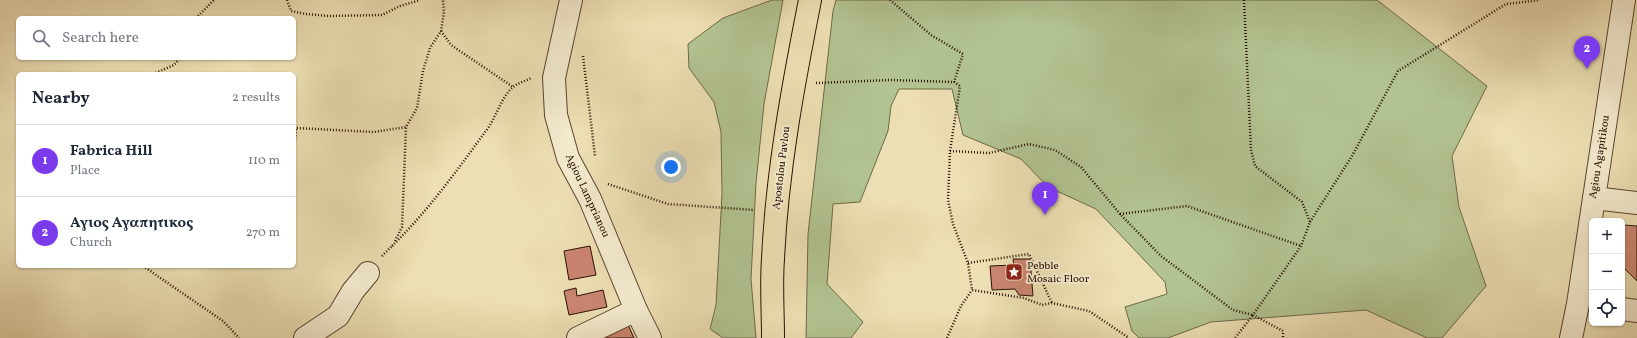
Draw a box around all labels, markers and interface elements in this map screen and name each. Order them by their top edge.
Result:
search box [16,16,296,60]
icon: search [30,27,52,49]
text: Search here [62,28,139,49]
pin: 2 [1574,36,1600,69]
text: Nearby [32,87,90,110]
text: 2 results [232,89,280,107]
street label: Agiou Agapitikou [1586,114,1614,200]
street label: Apostolou Pavlou [769,125,795,211]
text: Fabrica Hill [70,141,153,162]
text: 1 [42,152,48,170]
text: 110 m [248,152,280,170]
street label: Agiou Lamprianou [561,152,613,240]
your location [661,157,681,177]
text: Place [70,162,100,180]
pin: 1 [1032,182,1058,215]
text: Αγιος Αγαπητικος [70,213,193,234]
map controls [1589,218,1625,326]
button: + [1589,218,1625,254]
text: 2 [42,224,48,242]
text: 270 m [246,224,280,242]
text: Church [70,234,112,252]
button: − [1589,254,1625,290]
place label: Pebble Mosaic Floor [1027,259,1090,287]
place icon: Pebble Mosaic Floor [1004,262,1024,282]
button: locate [1589,290,1625,326]

